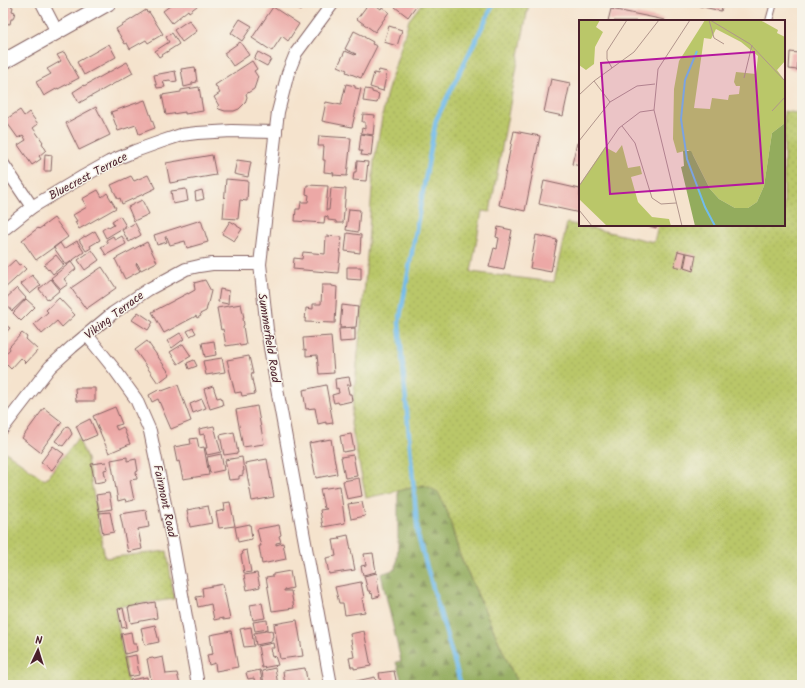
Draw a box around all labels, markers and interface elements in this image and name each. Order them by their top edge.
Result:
inset map [579,20,785,226]
street label: Bluecrest Terrace [45,147,132,205]
street label: Viking Terrace [80,286,149,344]
street label: Summerfield Road [252,292,285,385]
street label: Fairmont Road [148,463,182,540]
north arrow [18,630,58,670]
text: N [35,632,43,650]

